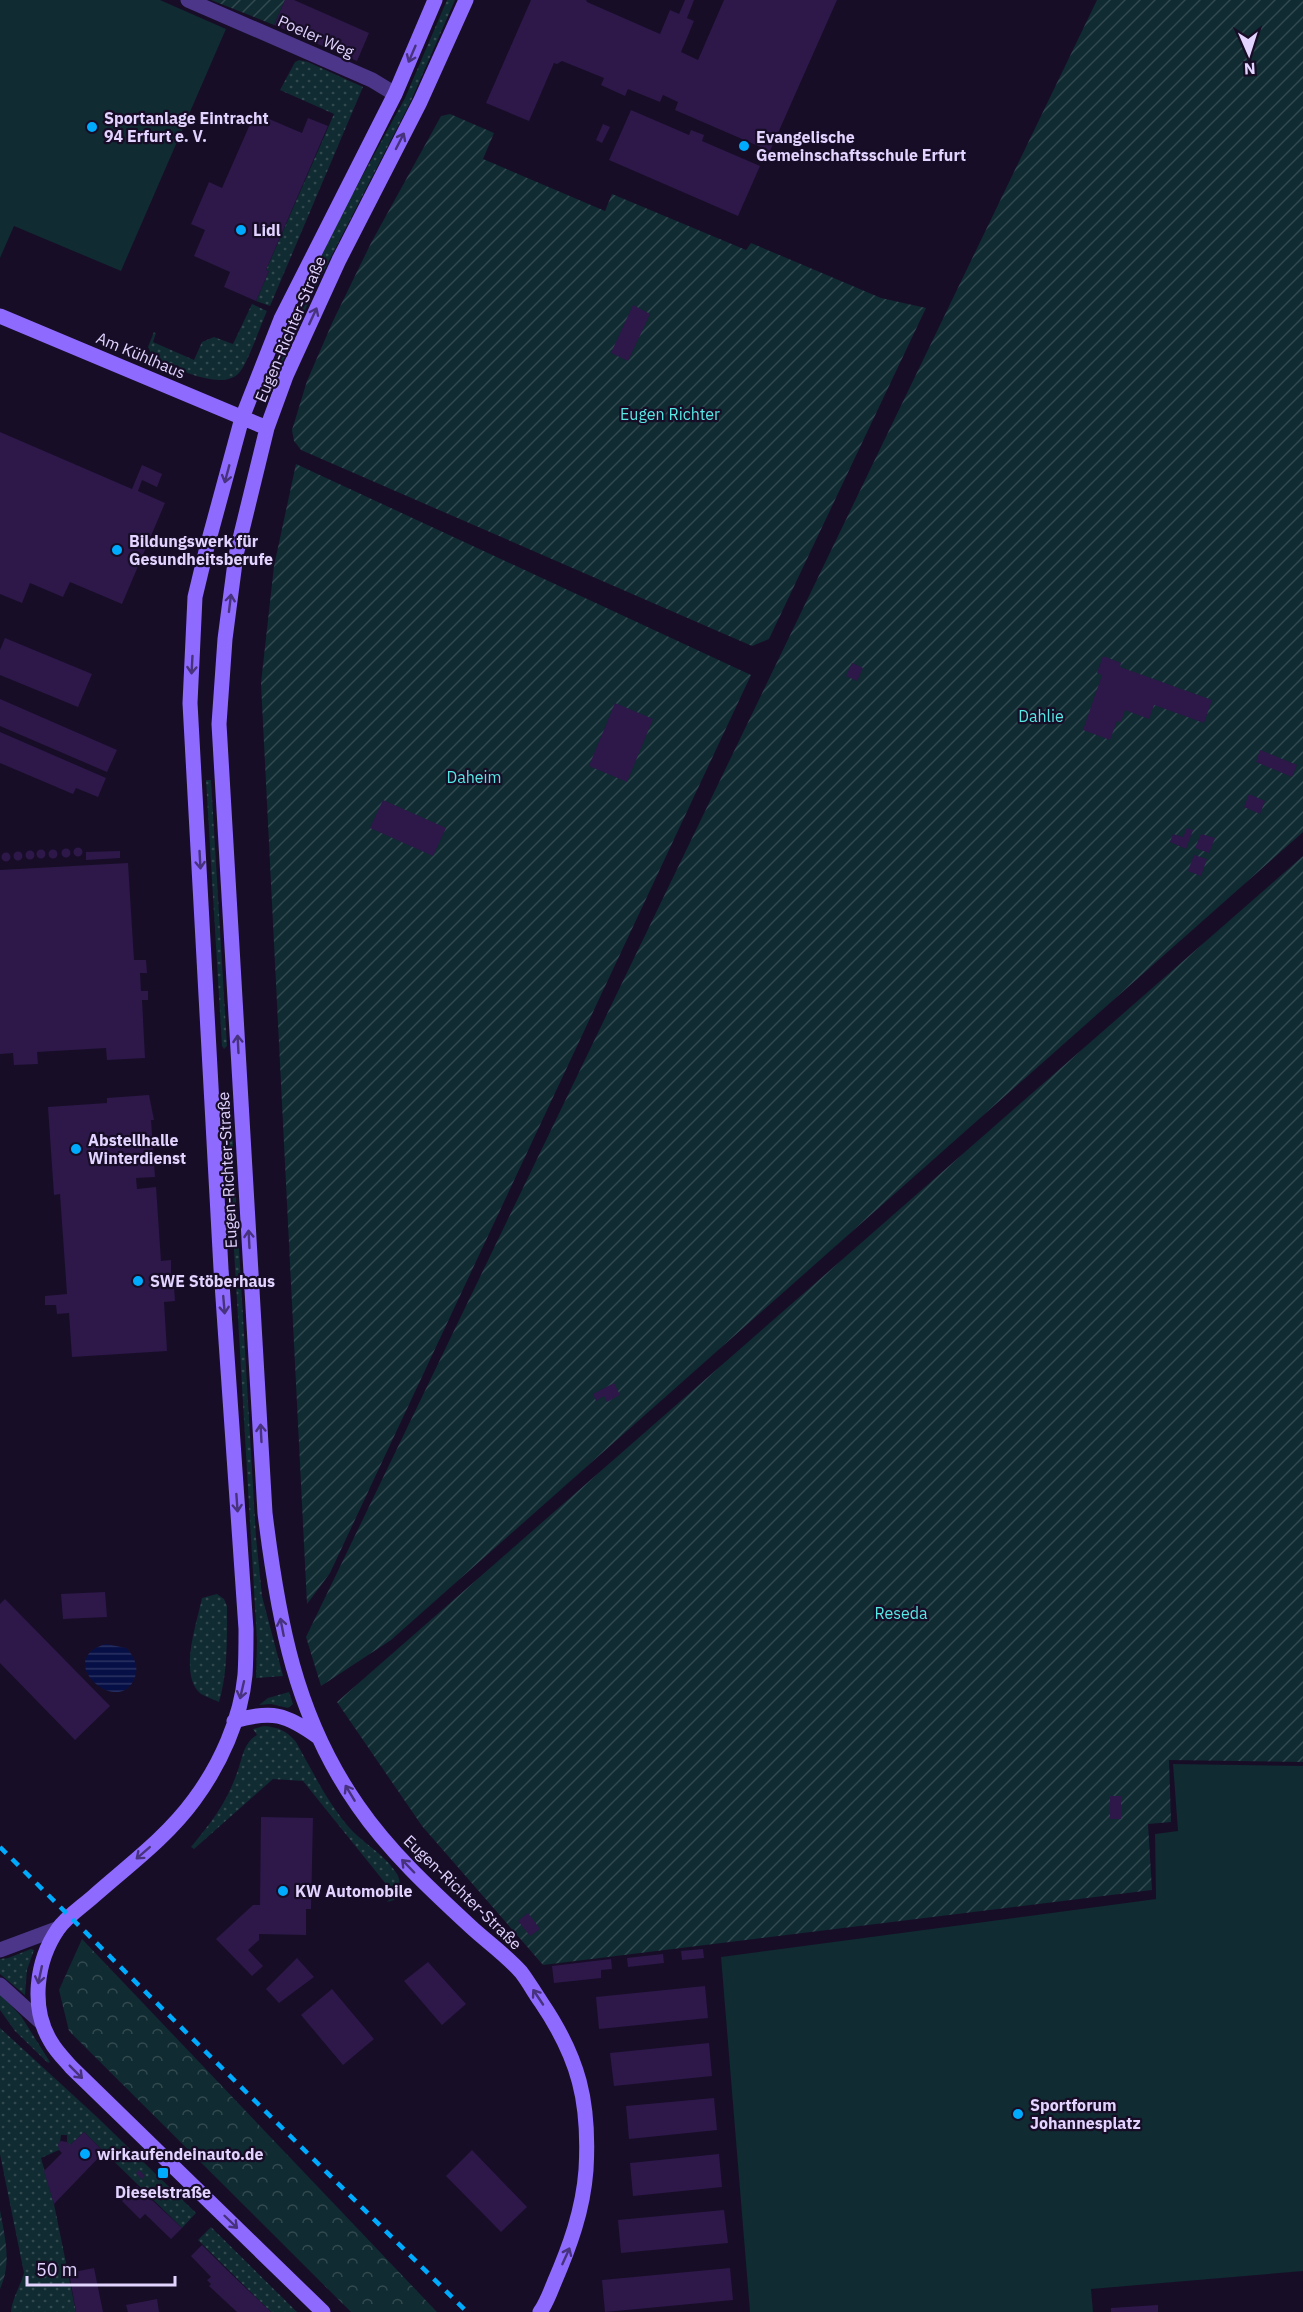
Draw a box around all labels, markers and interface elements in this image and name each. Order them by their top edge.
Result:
street label: Poeler Weg [275,10,358,62]
north arrow [1219,24,1279,84]
one-way arrow [406,44,417,62]
text: N [1243,59,1256,79]
place label: Sportanlage Eintracht 94 Erfurt e. V. [104,108,269,146]
marker: Sportanlage Eintracht 94 Erfurt e. V. [85,120,99,134]
place label: Evangelische Gemeinschaftsschule Erfurt [756,127,966,165]
one-way arrow [395,133,406,151]
marker: Evangelische Gemeinschaftsschule Erfurt [737,139,751,153]
place label: Lidl [253,220,281,240]
marker: Lidl [234,223,248,237]
street label: Eugen-Richter-Straße [250,253,330,405]
one-way arrow [308,308,320,326]
street label: Am Kühlhaus [93,327,189,383]
park label: Eugen Richter [620,404,720,424]
one-way arrow [221,464,232,483]
place label: Bildungswerk für Gesundheitsberufe [129,531,273,569]
marker: Bildungswerk für Gesundheitsberufe [110,543,124,557]
one-way arrow [224,593,235,613]
one-way arrow [187,655,198,675]
park label: Dahlie [1018,706,1064,726]
park label: Daheim [446,767,502,787]
one-way arrow [195,849,206,869]
one-way arrow [233,1034,244,1054]
street label: Eugen-Richter-Straße [213,1091,241,1249]
place label: Abstellhalle Winterdienst [88,1130,186,1168]
marker: Abstellhalle Winterdienst [69,1142,83,1156]
one-way arrow [244,1229,255,1249]
place label: SWE Stöberhaus [150,1271,275,1291]
marker: SWE Stöberhaus [131,1274,145,1288]
one-way arrow [219,1294,230,1314]
one-way arrow [255,1424,266,1444]
one-way arrow [232,1493,243,1513]
park label: Reseda [874,1603,928,1623]
one-way arrow [276,1618,287,1637]
one-way arrow [235,1680,247,1699]
one-way arrow [343,1785,355,1802]
street label: Eugen-Richter-Straße [400,1830,526,1954]
one-way arrow [135,1846,151,1860]
one-way arrow [400,1858,415,1873]
place label: KW Automobile [295,1881,412,1901]
marker: KW Automobile [276,1884,290,1898]
one-way arrow [34,1964,45,1984]
one-way arrow [532,1990,544,2006]
one-way arrow [69,2064,83,2079]
place label: Sportforum Johannesplatz [1030,2095,1141,2133]
marker: Sportforum Johannesplatz [1011,2107,1025,2121]
place label: wirkaufendeinauto.de [97,2144,263,2164]
marker: wirkaufendeinauto.de [78,2147,92,2161]
marker: Dieselstraße [156,2166,170,2180]
place label: Dieselstraße [115,2182,211,2202]
one-way arrow [223,2215,238,2230]
one-way arrow [561,2247,572,2266]
scale bar [27,2249,176,2287]
text: 50 m [36,2258,78,2281]

